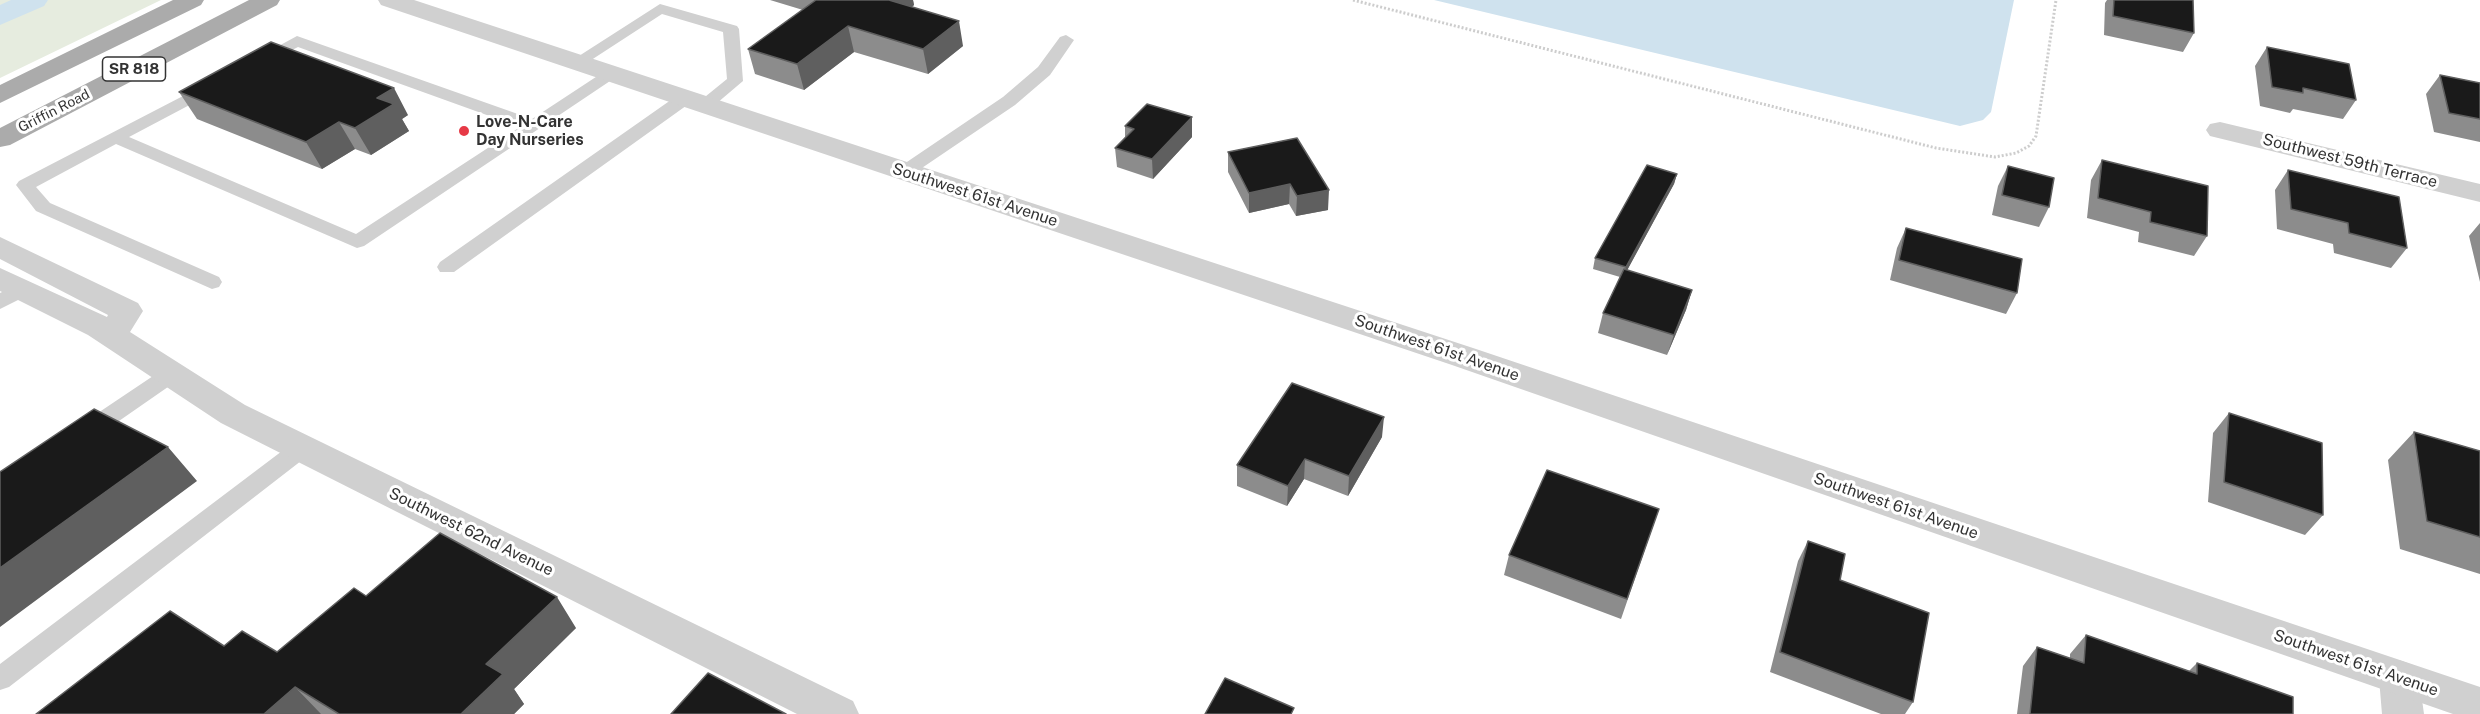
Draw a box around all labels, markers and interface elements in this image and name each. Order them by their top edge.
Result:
road number: SR 818 [102,57,166,81]
street label: Griffin Road [15,86,93,136]
place label: Love-N-Care Day Nurseries [476,112,584,150]
marker: Love-N-Care Day Nurseries [457,124,471,138]
street label: Southwest 59th Terrace [2261,130,2439,192]
street label: Southwest 61st Avenue [890,159,1060,231]
street label: Southwest 61st Avenue [1352,311,1522,385]
street label: Southwest 61st Avenue [1811,469,1981,543]
street label: Southwest 62nd Avenue [386,484,556,580]
street label: Southwest 61st Avenue [2271,626,2441,700]

